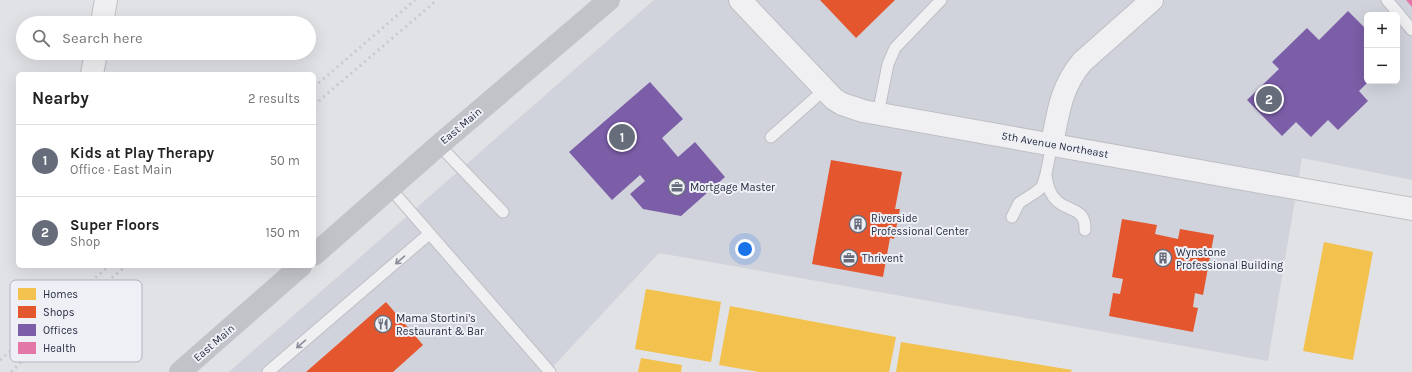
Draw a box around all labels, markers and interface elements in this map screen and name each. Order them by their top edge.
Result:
map controls [1364,12,1400,84]
button: + [1364,12,1400,48]
search box [16,16,316,60]
icon: search [30,27,52,49]
text: Search here [62,29,143,47]
button: − [1364,48,1400,84]
pin: 2 [1256,84,1282,114]
text: Nearby [32,88,89,108]
text: 2 results [248,91,300,106]
street label: East Main [438,105,484,147]
pin: 1 [609,122,635,152]
street label: 5th Avenue Northeast [1001,129,1109,161]
text: Kids at Play Therapy [70,144,214,162]
text: 1 [43,153,47,168]
text: 50 m [270,153,300,168]
text: Office · East Main [70,162,172,177]
office icon: Mortgage Master [667,177,687,197]
place label: Mortgage Master [690,181,775,194]
place label: Riverside Professional Center [871,212,969,238]
building icon: Riverside Professional Center [848,214,868,234]
text: Super Floors [70,216,159,234]
text: 2 [41,225,49,240]
text: 150 m [265,225,300,240]
text: Shop [70,234,100,249]
your location [735,239,755,259]
place label: Wynstone Professional Building [1176,246,1284,272]
office icon: Thrivent [839,248,859,268]
building icon: Wynstone Professional Building [1153,248,1173,268]
place label: Thrivent [862,252,903,265]
one-way arrow [394,255,405,264]
legend [10,280,142,362]
text: Homes [43,288,78,301]
text: Shops [43,306,75,319]
place label: Mama Stortini's Restaurant & Bar [396,312,484,338]
restaurant icon: Mama Stortini's Restaurant & Bar [373,314,393,334]
street label: East Main [191,322,237,364]
text: Offices [43,324,78,337]
one-way arrow [296,339,306,349]
text: Health [43,342,76,355]

